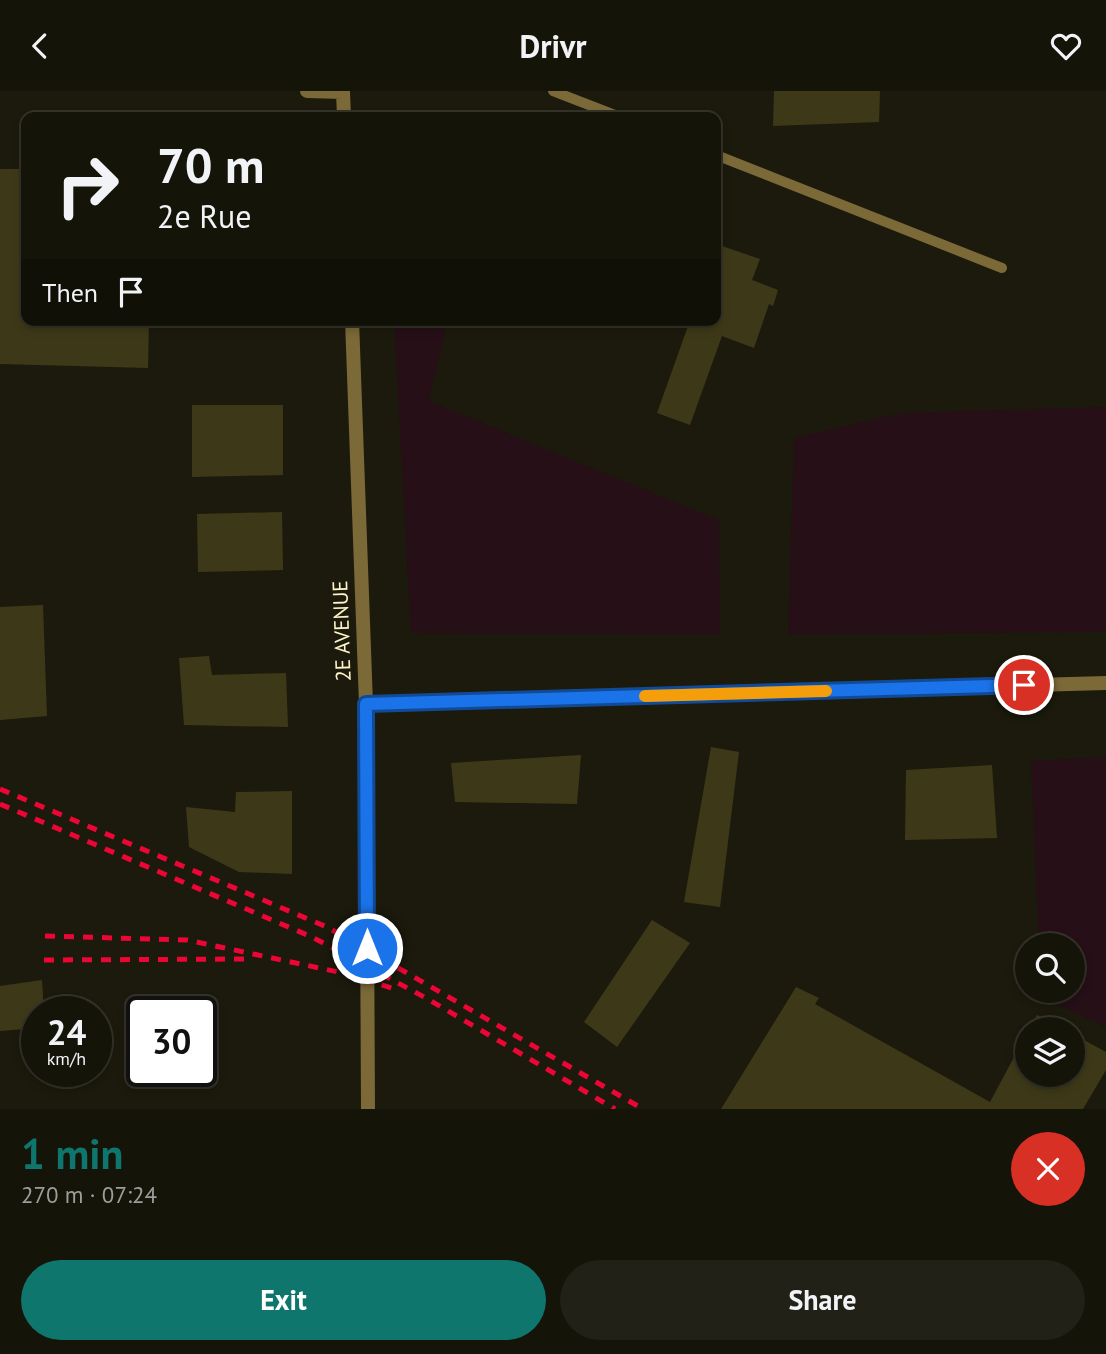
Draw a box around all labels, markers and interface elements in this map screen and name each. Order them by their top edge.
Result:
text: Drivr [519,25,587,67]
icon: back [21,27,59,65]
icon: heart [1047,27,1085,65]
text: 70 m [157,133,264,197]
icon: right [42,140,133,231]
text: 2e Rue [157,195,251,237]
icon: arrive [112,273,150,311]
text: Then [42,276,98,309]
street label: 2E AVENUE [326,580,357,682]
pin [994,655,1054,715]
icon: arrive [1005,666,1043,704]
position arrow [330,911,404,985]
map controls [1015,933,1085,1087]
button: search [1015,933,1085,1003]
speed limit sign: 30 [126,996,217,1087]
text: 24 [47,1009,86,1055]
button: layers [1015,1017,1085,1087]
text: km/h [47,1047,86,1070]
text: 1 min [21,1126,123,1181]
button: close [1011,1132,1085,1206]
text: 270 m · 07:24 [21,1180,157,1209]
button: Exit [21,1260,546,1340]
button: Share [560,1260,1085,1340]

